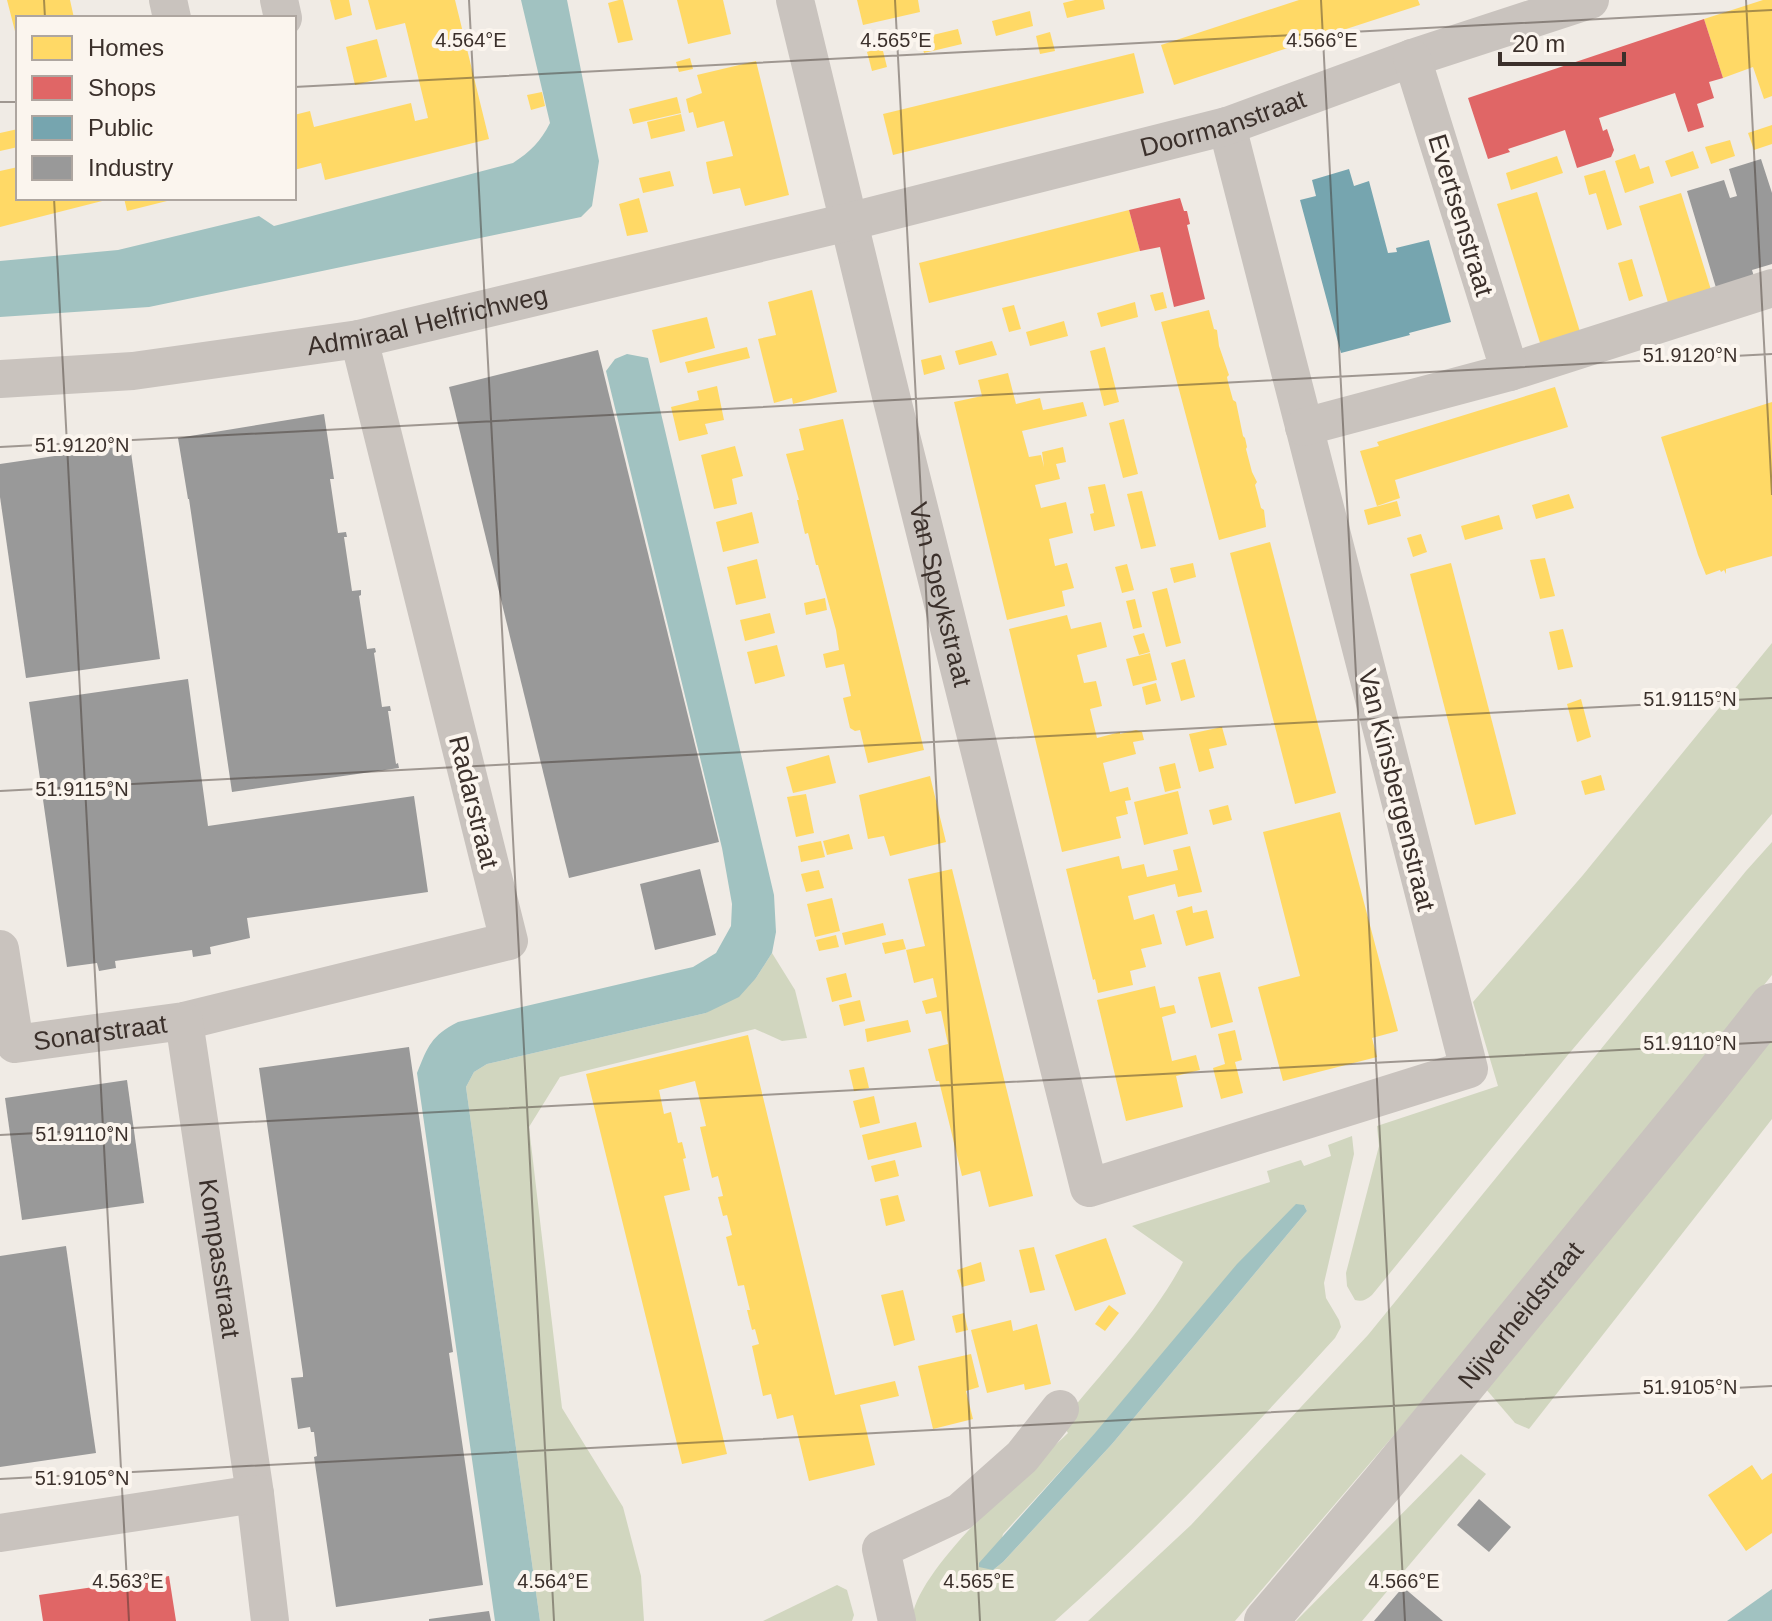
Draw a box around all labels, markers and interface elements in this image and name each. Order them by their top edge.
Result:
legend [16,16,296,200]
scale bar [1500,16,1624,66]
text: 4.564°E [435,29,507,51]
text: 4.565°E [860,29,932,51]
text: 4.566°E [1286,29,1358,51]
text: 20 m [1512,30,1565,57]
text: Homes [88,34,164,61]
text: Shops [88,74,156,101]
street label: Doormanstraat [1137,83,1311,162]
text: Public [88,114,153,141]
street label: Evertsenstraat [1422,130,1500,300]
text: Industry [88,154,173,181]
street label: Admiraal Helfrichweg [305,279,551,361]
text: 51.9120°N [1643,344,1737,366]
text: 51.9120°N [35,434,129,456]
street label: Van Speykstraat [903,499,978,690]
street label: Van Kinsbergenstraat [1352,666,1442,915]
text: 51.9115°N [1643,688,1737,710]
street label: Radarstraat [443,732,505,872]
text: 51.9115°N [35,778,129,800]
street label: Sonarstraat [31,1008,169,1056]
text: 51.9110°N [1643,1032,1737,1054]
text: 51.9110°N [35,1123,129,1145]
street label: Kompasstraat [193,1177,246,1341]
street label: Nijverheidstraat [1452,1235,1590,1394]
text: 51.9105°N [1643,1376,1737,1398]
text: 51.9105°N [35,1467,129,1489]
text: 4.563°E [92,1570,164,1592]
text: 4.564°E [517,1570,589,1592]
text: 4.565°E [943,1570,1015,1592]
text: 4.566°E [1368,1570,1440,1592]

